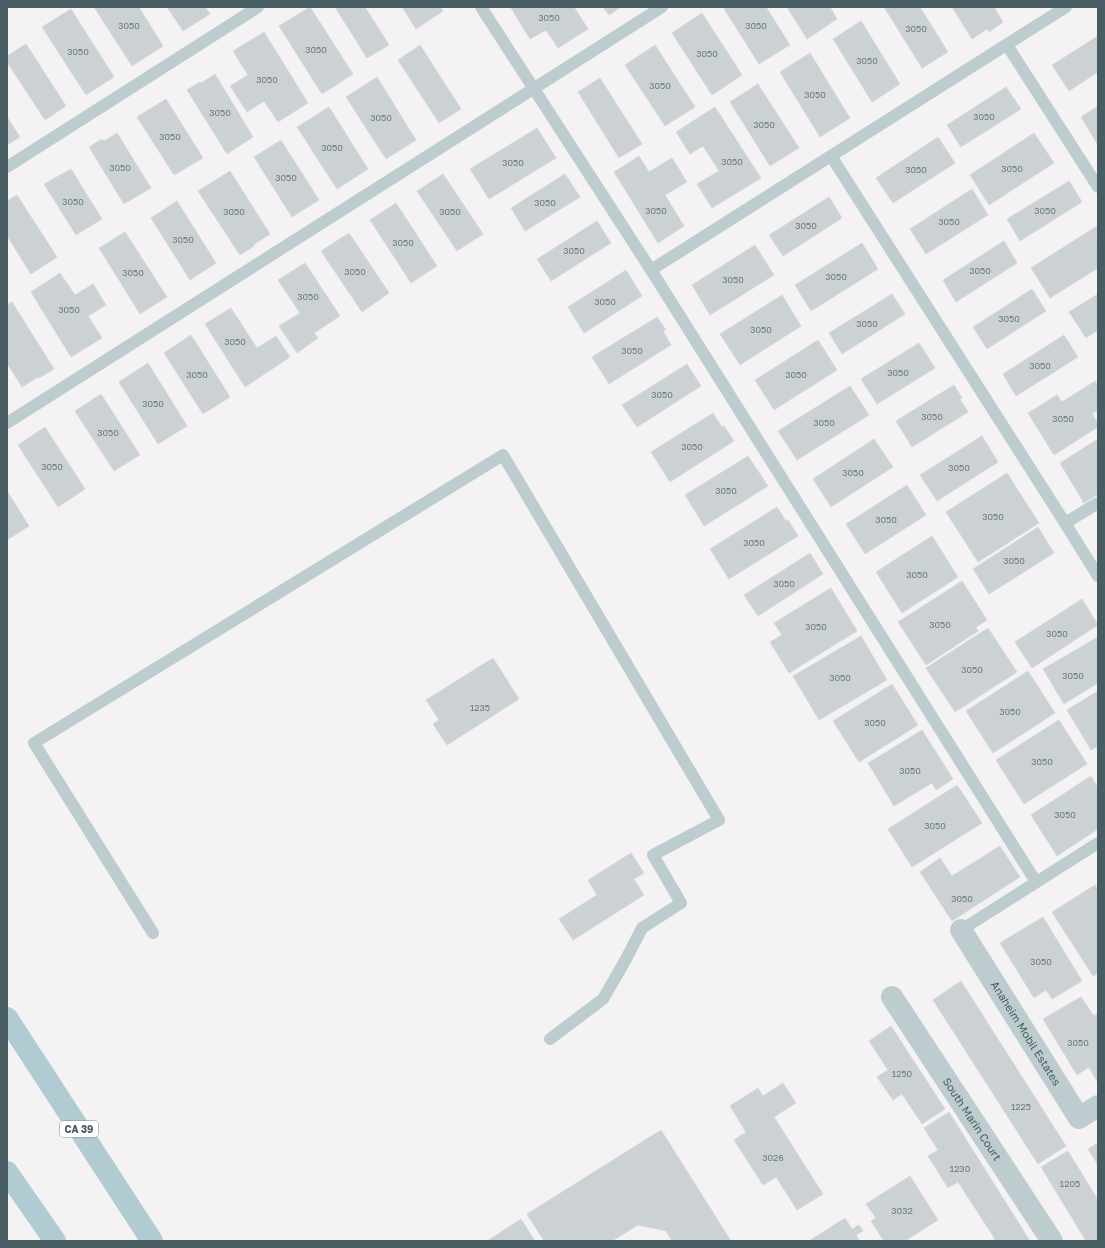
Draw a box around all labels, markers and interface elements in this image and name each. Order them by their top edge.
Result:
house number: 3050 [538,12,560,23]
house number: 3050 [118,20,140,31]
house number: 3050 [745,20,767,31]
house number: 3050 [905,23,927,34]
house number: 3050 [305,44,327,55]
house number: 3050 [67,46,89,57]
house number: 3050 [696,48,718,59]
house number: 3050 [856,55,878,66]
house number: 3050 [256,74,278,85]
house number: 3050 [649,80,671,91]
house number: 3050 [804,89,826,100]
house number: 3050 [209,107,231,118]
house number: 3050 [973,111,995,122]
house number: 3050 [370,112,392,123]
house number: 3050 [753,119,775,130]
house number: 3050 [159,131,181,142]
house number: 3050 [321,142,343,153]
house number: 3050 [721,156,743,167]
house number: 3050 [502,157,524,168]
house number: 3050 [109,162,131,173]
house number: 3050 [1001,163,1023,174]
house number: 3050 [905,164,927,175]
house number: 3050 [275,172,297,183]
house number: 3050 [62,196,84,207]
house number: 3050 [534,197,556,208]
house number: 3050 [645,205,667,216]
house number: 3050 [1034,205,1056,216]
house number: 3050 [223,206,245,217]
house number: 3050 [439,206,461,217]
house number: 3050 [938,216,960,227]
house number: 3050 [795,220,817,231]
house number: 3050 [172,234,194,245]
house number: 3050 [392,237,414,248]
house number: 3050 [563,245,585,256]
house number: 3050 [969,265,991,276]
house number: 3050 [344,266,366,277]
house number: 3050 [122,267,144,278]
house number: 3050 [825,271,847,282]
house number: 3050 [722,274,744,285]
house number: 3050 [297,291,319,302]
house number: 3050 [594,296,616,307]
house number: 3050 [58,304,80,315]
house number: 3050 [998,313,1020,324]
house number: 3050 [856,318,878,329]
house number: 3050 [750,324,772,335]
house number: 3050 [224,336,246,347]
house number: 3050 [621,345,643,356]
house number: 3050 [1029,360,1051,371]
house number: 3050 [887,367,909,378]
house number: 3050 [186,369,208,380]
house number: 3050 [785,369,807,380]
house number: 3050 [651,389,673,400]
house number: 3050 [142,398,164,409]
house number: 3050 [921,411,943,422]
house number: 3050 [1052,413,1074,424]
house number: 3050 [813,417,835,428]
house number: 3050 [97,427,119,438]
house number: 3050 [681,441,703,452]
house number: 3050 [41,461,63,472]
house number: 3050 [948,462,970,473]
house number: 3050 [842,467,864,478]
house number: 3050 [715,485,737,496]
house number: 3050 [982,511,1004,522]
house number: 3050 [875,514,897,525]
house number: 3050 [743,537,765,548]
house number: 3050 [1003,555,1025,566]
house number: 3050 [906,569,928,580]
house number: 3050 [773,578,795,589]
house number: 3050 [929,619,951,630]
house number: 3050 [805,621,827,632]
house number: 3050 [1046,628,1068,639]
house number: 3050 [961,664,983,675]
house number: 3050 [1062,670,1084,681]
house number: 3050 [829,672,851,683]
house number: 1235 [470,702,490,713]
house number: 3050 [999,706,1021,717]
house number: 3050 [864,717,886,728]
house number: 3050 [1031,756,1053,767]
house number: 3050 [899,765,921,776]
house number: 3050 [1054,809,1076,820]
house number: 3050 [924,820,946,831]
house number: 3050 [951,893,973,904]
house number: 3050 [1030,956,1052,967]
street label: Anaheim Mobil Estates [989,978,1064,1088]
house number: 3050 [1067,1037,1089,1048]
house number: 1250 [892,1068,913,1079]
street label: South Marin Court [941,1075,1004,1163]
house number: 1225 [1011,1101,1031,1112]
road number: CA 39 [60,1121,98,1137]
house number: 3026 [762,1152,784,1163]
house number: 1230 [950,1163,971,1174]
house number: 1205 [1060,1178,1080,1189]
house number: 3032 [891,1205,913,1216]

